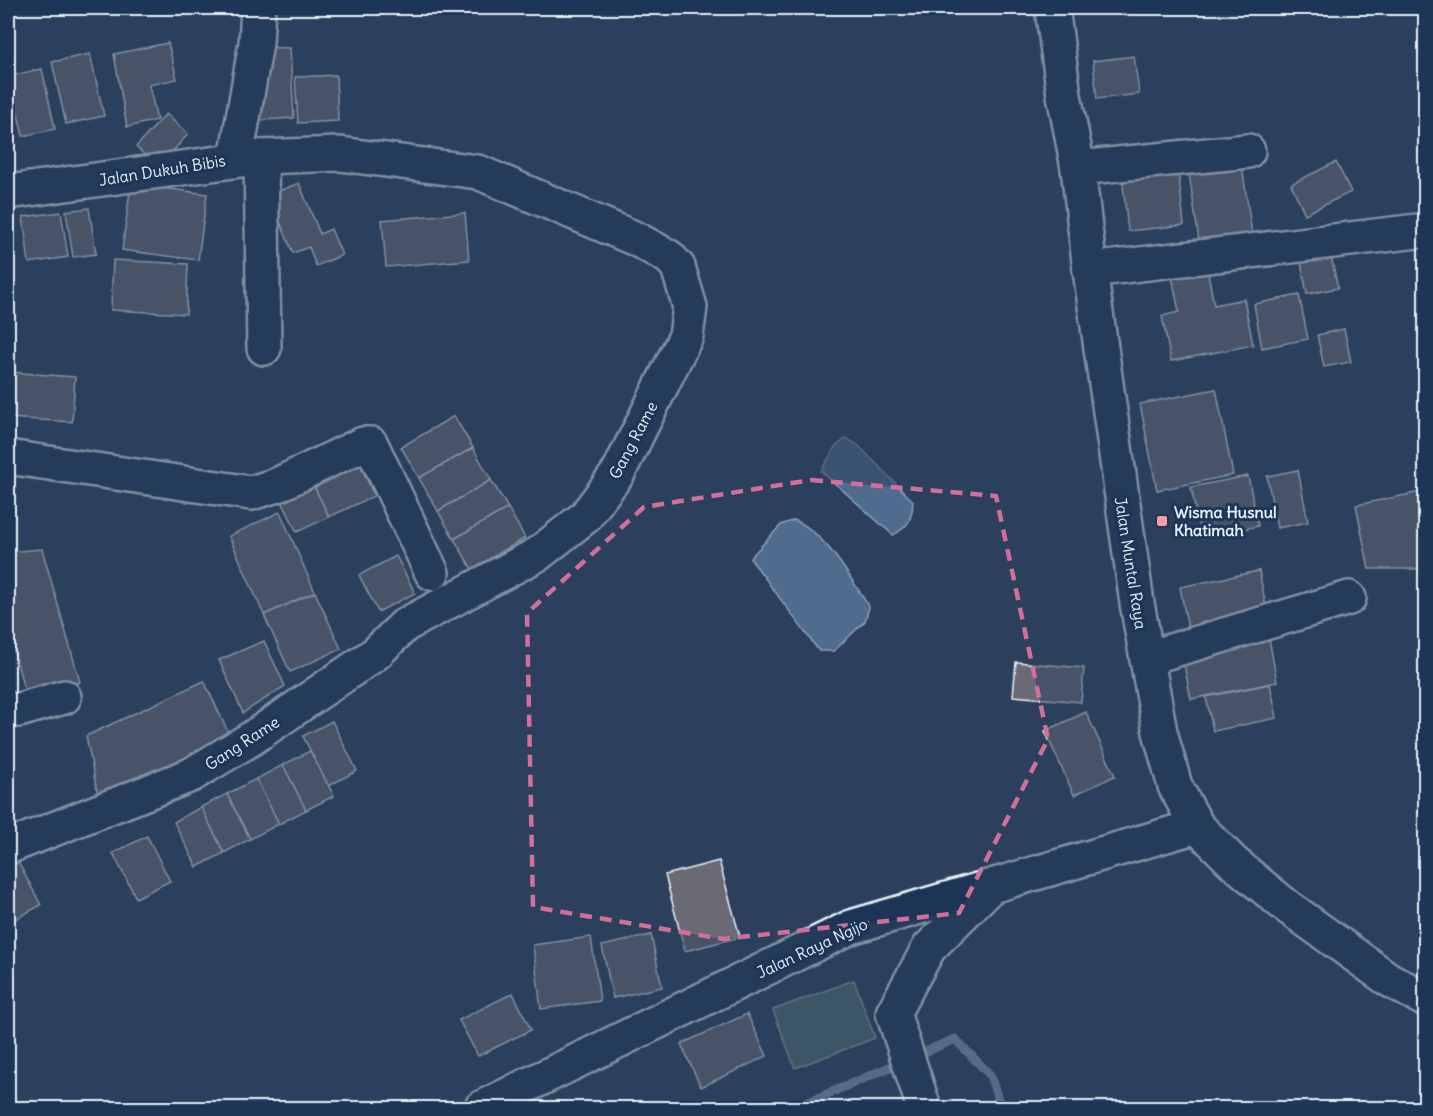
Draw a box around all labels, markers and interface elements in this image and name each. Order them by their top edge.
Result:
street label: Jalan Dukuh Bibis [97,150,227,190]
street label: Gang Rame [604,398,662,482]
street label: Jalan Muntal Raya [1111,495,1151,631]
place label: Wisma Husnul Khatimah [1174,502,1277,540]
marker: Wisma Husnul Khatimah [1155,514,1169,528]
street label: Gang Rame [201,712,283,774]
street label: Jalan Raya Ngijo [753,914,871,982]

